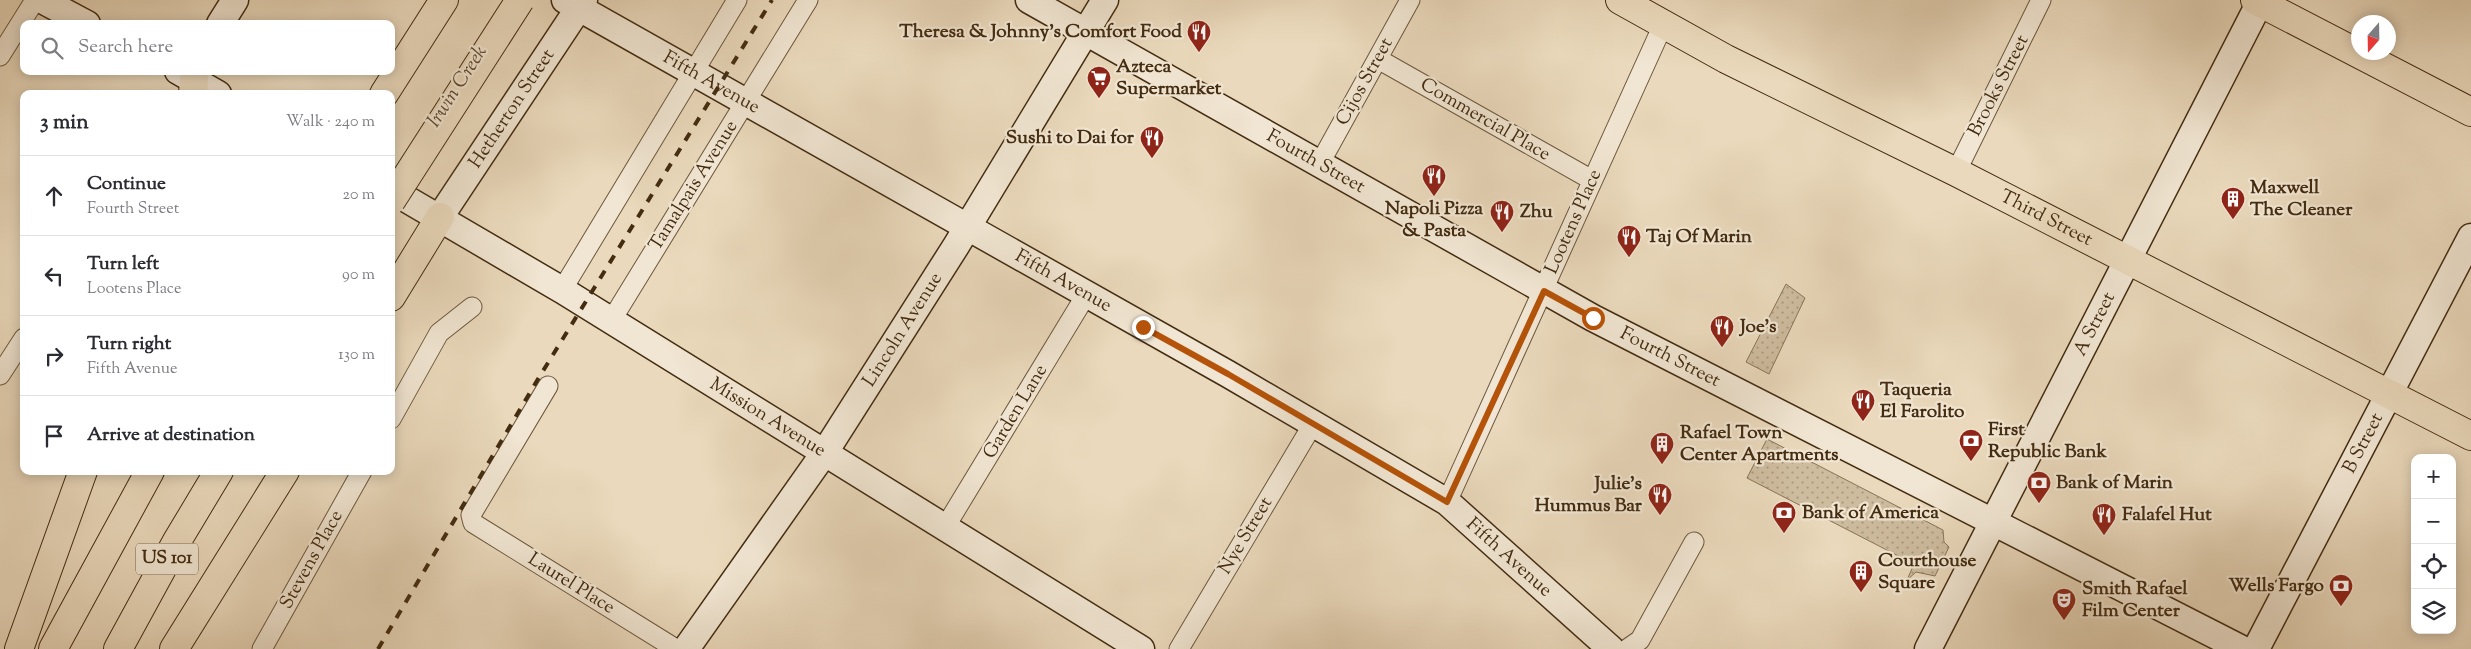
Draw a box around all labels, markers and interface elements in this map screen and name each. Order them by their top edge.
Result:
north arrow [2351,15,2396,60]
place label: Theresa & Johnny's Comfort Food [899,19,1182,46]
restaurant icon: Theresa & Johnny's Comfort Food [1186,19,1212,53]
search box [20,20,395,75]
street label: Brooks Street [1962,30,2036,141]
street label: Cijos Street [1330,33,1400,131]
icon: search [38,34,66,62]
text: Search here [78,34,173,61]
water label: Irwin Creek [421,40,495,134]
street label: Hetherton Street [462,43,562,174]
street label: Fifth Avenue [658,44,765,121]
place label: Azteca Supermarket [1116,54,1222,103]
supermarket icon: Azteca Supermarket [1086,65,1112,99]
street label: Commercial Place [1415,72,1555,168]
text: 3 min [40,108,89,138]
text: Walk · 240 m [286,111,375,134]
street label: Tamalpais Avenue [643,115,745,257]
street label: Fourth Street [1261,123,1370,200]
place label: Sushi to Dai for [1006,125,1135,152]
restaurant icon: Sushi to Dai for [1139,125,1165,159]
restaurant icon: Napoli Pizza & Pasta [1421,163,1447,197]
street label: Lootens Place [1539,165,1609,279]
text: Continue [87,171,166,198]
place label: Maxwell The Cleaner [2250,175,2353,224]
icon: ahead [40,182,68,210]
street label: Third Street [1995,183,2098,254]
text: 20 m [342,184,375,207]
building icon: Maxwell The Cleaner [2220,186,2246,220]
place label: Napoli Pizza & Pasta [1385,196,1483,245]
text: Fourth Street [87,198,179,221]
restaurant icon: Zhu [1489,199,1515,233]
place label: Zhu [1520,199,1553,226]
restaurant icon: Taj Of Marin [1616,224,1642,258]
place label: Taj Of Marin [1646,224,1753,251]
street label: Fifth Avenue [1010,243,1117,319]
text: Turn left [87,251,159,278]
icon: left [40,262,68,290]
text: 90 m [342,264,375,287]
street label: Lincoln Avenue [856,267,949,392]
text: Lootens Place [87,278,181,301]
street label: A Street [2067,287,2123,361]
route start [1582,307,1605,330]
restaurant icon: Joe's [1709,314,1735,348]
place label: Joe's [1738,314,1777,341]
route end [1132,316,1155,339]
street label: Fourth Street [1615,320,1725,394]
text: Turn right [87,331,171,358]
icon: right [40,342,68,370]
text: 130 m [338,344,375,367]
text: Fifth Avenue [87,358,177,381]
street label: Garden Lane [977,360,1055,464]
street label: Mission Avenue [704,371,831,464]
place label: Taqueria El Farolito [1880,377,1965,426]
restaurant icon: Taqueria El Farolito [1850,388,1876,422]
street label: B Street [2336,408,2391,478]
place label: First Republic Bank [1988,417,2108,466]
place label: Rafael Town Center Apartments [1680,420,1839,469]
icon: arrive [40,422,68,450]
text: Arrive at destination [87,422,255,449]
bank icon: First Republic Bank [1958,428,1984,462]
building icon: Rafael Town Center Apartments [1649,431,1675,465]
map controls [2411,454,2456,634]
button: + [2411,454,2456,499]
bank icon: Bank of Marin [2026,470,2052,504]
place label: Bank of Marin [2056,470,2174,497]
place label: Julie's Hummus Bar [1535,471,1643,520]
restaurant icon: Julie's Hummus Bar [1647,482,1673,516]
street label: Nye Street [1212,492,1280,580]
button: − [2411,499,2456,544]
bank icon: Bank of America [1771,500,1797,534]
place label: Bank of America [1802,500,1939,527]
restaurant icon: Falafel Hut [2091,502,2117,536]
place label: Falafel Hut [2122,502,2212,529]
street label: Stevens Place [274,506,350,614]
street label: Fifth Avenue [1460,512,1558,603]
road number: US 101 [136,544,198,574]
button: locate [2411,544,2456,589]
street label: Laurel Place [522,547,620,622]
place label: Courthouse Square [1878,548,1977,597]
building icon: Courthouse Square [1848,559,1874,593]
place label: Wells Fargo [2228,573,2325,600]
bank icon: Wells Fargo [2328,573,2354,607]
place label: Smith Rafael Film Center [2082,576,2188,625]
theatre icon: Smith Rafael Film Center [2051,587,2077,621]
button: layers [2411,589,2456,634]

